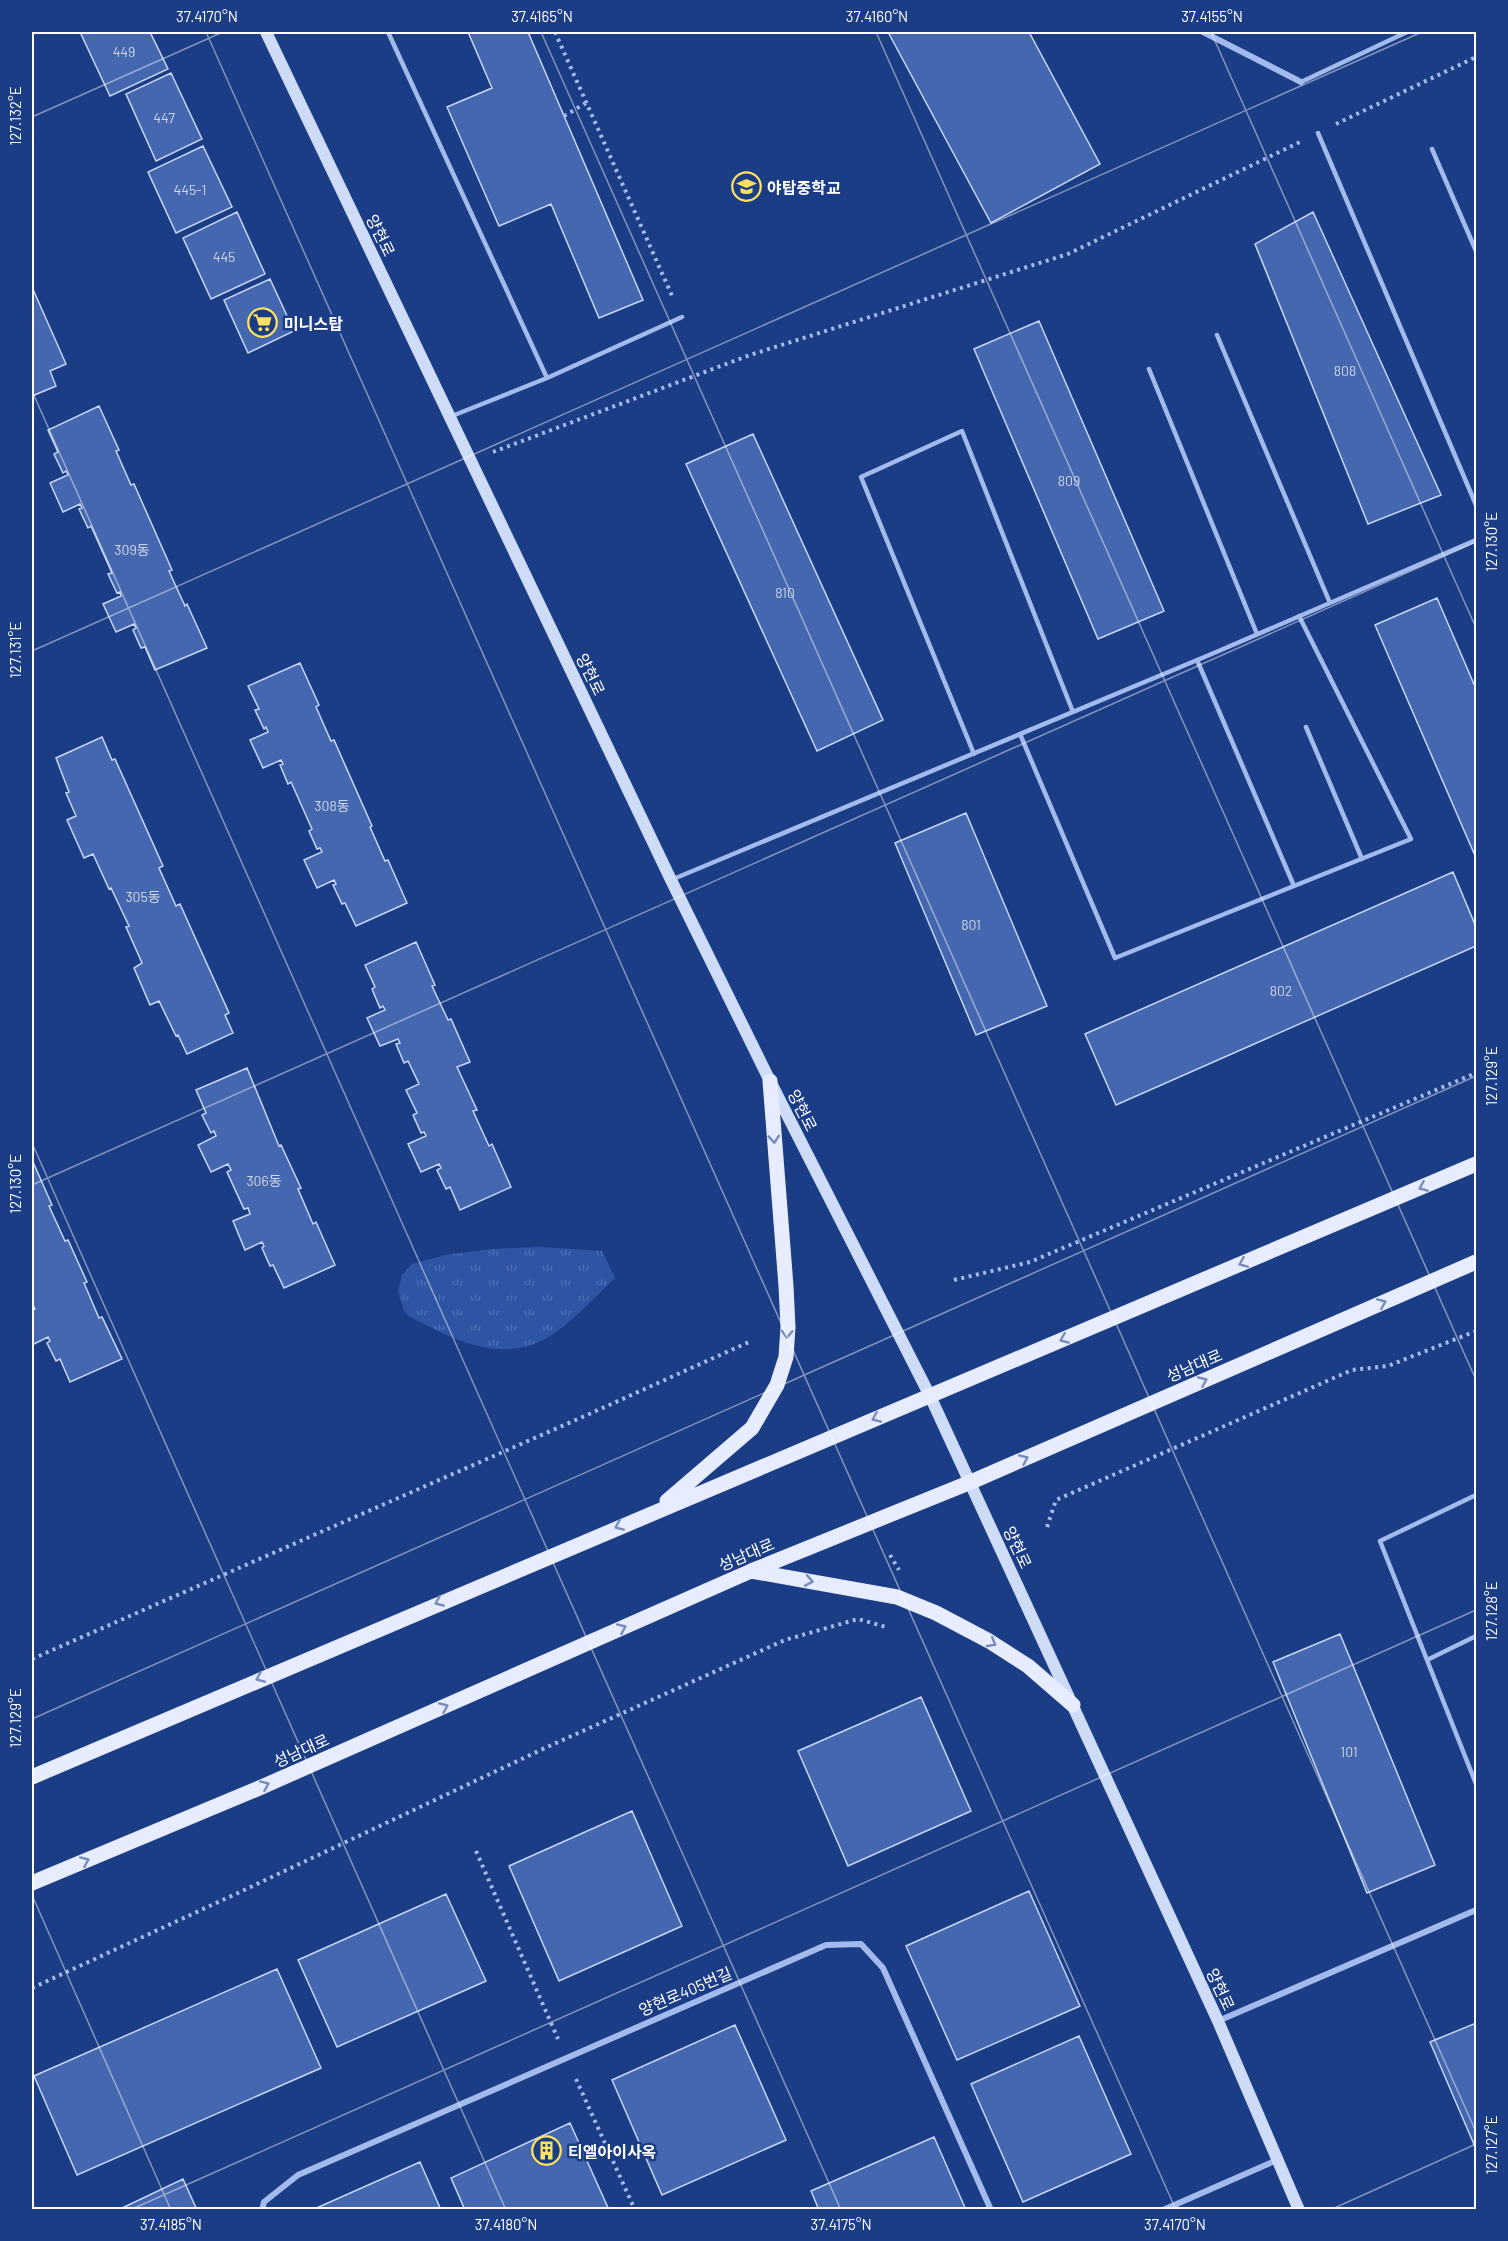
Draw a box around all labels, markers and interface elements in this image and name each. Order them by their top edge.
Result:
text: 37.4170°N [176,7,238,25]
text: 37.4165°N [511,7,573,25]
text: 37.4160°N [846,7,908,25]
text: 37.4155°N [1181,7,1243,25]
house number: 449 [113,43,135,60]
text: 127.132°E [6,86,24,146]
house number: 447 [153,109,175,126]
school or university icon: 야탑중학교 [730,171,762,203]
place label: 야탑중학교 [767,178,841,197]
house number: 445-1 [173,181,207,198]
street label: 양현로 [363,211,399,259]
house number: 445 [213,248,235,265]
supermarket icon: 미니스탑 [247,307,279,339]
place label: 미니스탑 [284,314,343,333]
house number: 808 [1334,362,1356,379]
house number: 809 [1058,472,1080,489]
text: 127.130°E [1482,512,1500,572]
house number: 309동 [114,541,150,558]
house number: 810 [775,584,795,601]
text: 127.131°E [6,622,24,678]
street label: 양현로 [573,650,609,698]
house number: 308동 [314,797,350,814]
house number: 305동 [125,888,161,905]
house number: 801 [961,916,981,933]
house number: 802 [1270,982,1292,999]
text: 127.129°E [1482,1046,1500,1106]
street label: 양현로 [785,1086,822,1134]
one-way arrow [768,1135,781,1144]
text: 127.130°E [6,1154,24,1214]
house number: 306동 [246,1172,282,1189]
one-way arrow [1418,1180,1429,1192]
one-way arrow [1238,1256,1249,1268]
one-way arrow [1376,1298,1387,1310]
one-way arrow [781,1329,794,1338]
one-way arrow [1059,1332,1070,1344]
street label: 성남대로 [1163,1345,1225,1385]
one-way arrow [1197,1376,1208,1388]
one-way arrow [872,1411,883,1423]
one-way arrow [1018,1454,1029,1466]
one-way arrow [614,1519,625,1531]
street label: 양현로 [1000,1523,1036,1571]
street label: 성남대로 [715,1534,777,1574]
one-way arrow [803,1574,813,1587]
text: 127.128°E [1482,1581,1500,1641]
one-way arrow [435,1595,446,1607]
one-way arrow [616,1623,627,1635]
one-way arrow [985,1635,996,1646]
one-way arrow [255,1671,266,1683]
text: 127.129°E [6,1688,24,1748]
one-way arrow [438,1702,449,1714]
street label: 성남대로 [270,1729,332,1771]
house number: 101 [1340,1743,1358,1760]
one-way arrow [259,1781,270,1793]
one-way arrow [79,1856,90,1868]
street label: 양현로405번길 [635,1963,735,2019]
street label: 양현로 [1203,1965,1239,2013]
text: 127.127°E [1482,2115,1500,2175]
building icon: 티엘아이사옥 [531,2135,563,2167]
place label: 티엘아이사옥 [568,2142,656,2161]
text: 37.4185°N [140,2215,202,2233]
text: 37.4180°N [475,2215,537,2233]
text: 37.4175°N [810,2215,872,2233]
text: 37.4170°N [1144,2215,1206,2233]

